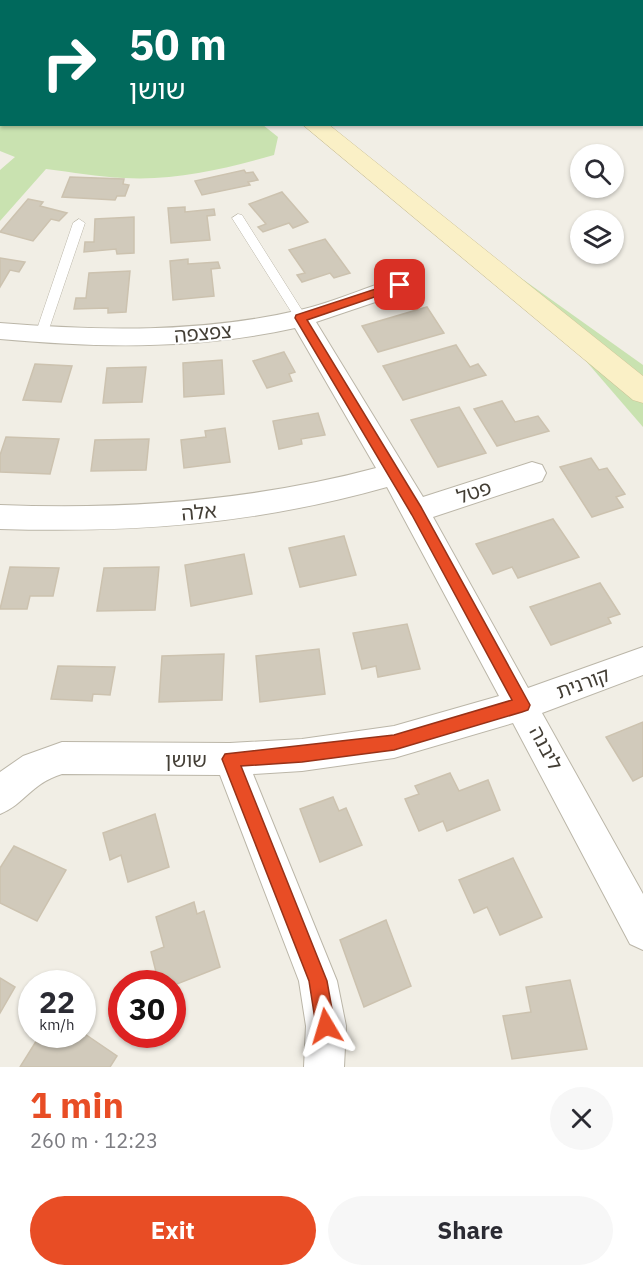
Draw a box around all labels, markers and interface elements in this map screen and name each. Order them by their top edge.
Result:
text: 50 m [129,17,227,72]
icon: right [30,24,108,102]
text: שושן [129,71,185,106]
map controls [570,144,624,264]
button: search [570,144,624,198]
button: layers [570,210,624,264]
pin [374,259,425,310]
icon: arrive [383,268,416,301]
street label: צפצפה [173,317,233,348]
street label: פטל [453,473,495,510]
street label: אלה [180,497,218,526]
street label: קורנית [552,660,613,705]
street label: ליבנה [524,721,569,775]
street label: שושן [165,746,207,773]
speed limit sign: 30 [108,970,186,1048]
text: 22 [39,982,75,1021]
position arrow [294,994,358,1058]
text: km/h [39,1015,75,1034]
text: 1 min [30,1081,124,1128]
button: close [550,1087,613,1150]
text: 260 m · 12:23 [30,1127,158,1154]
button: Exit [30,1196,316,1265]
button: Share [328,1196,613,1265]

